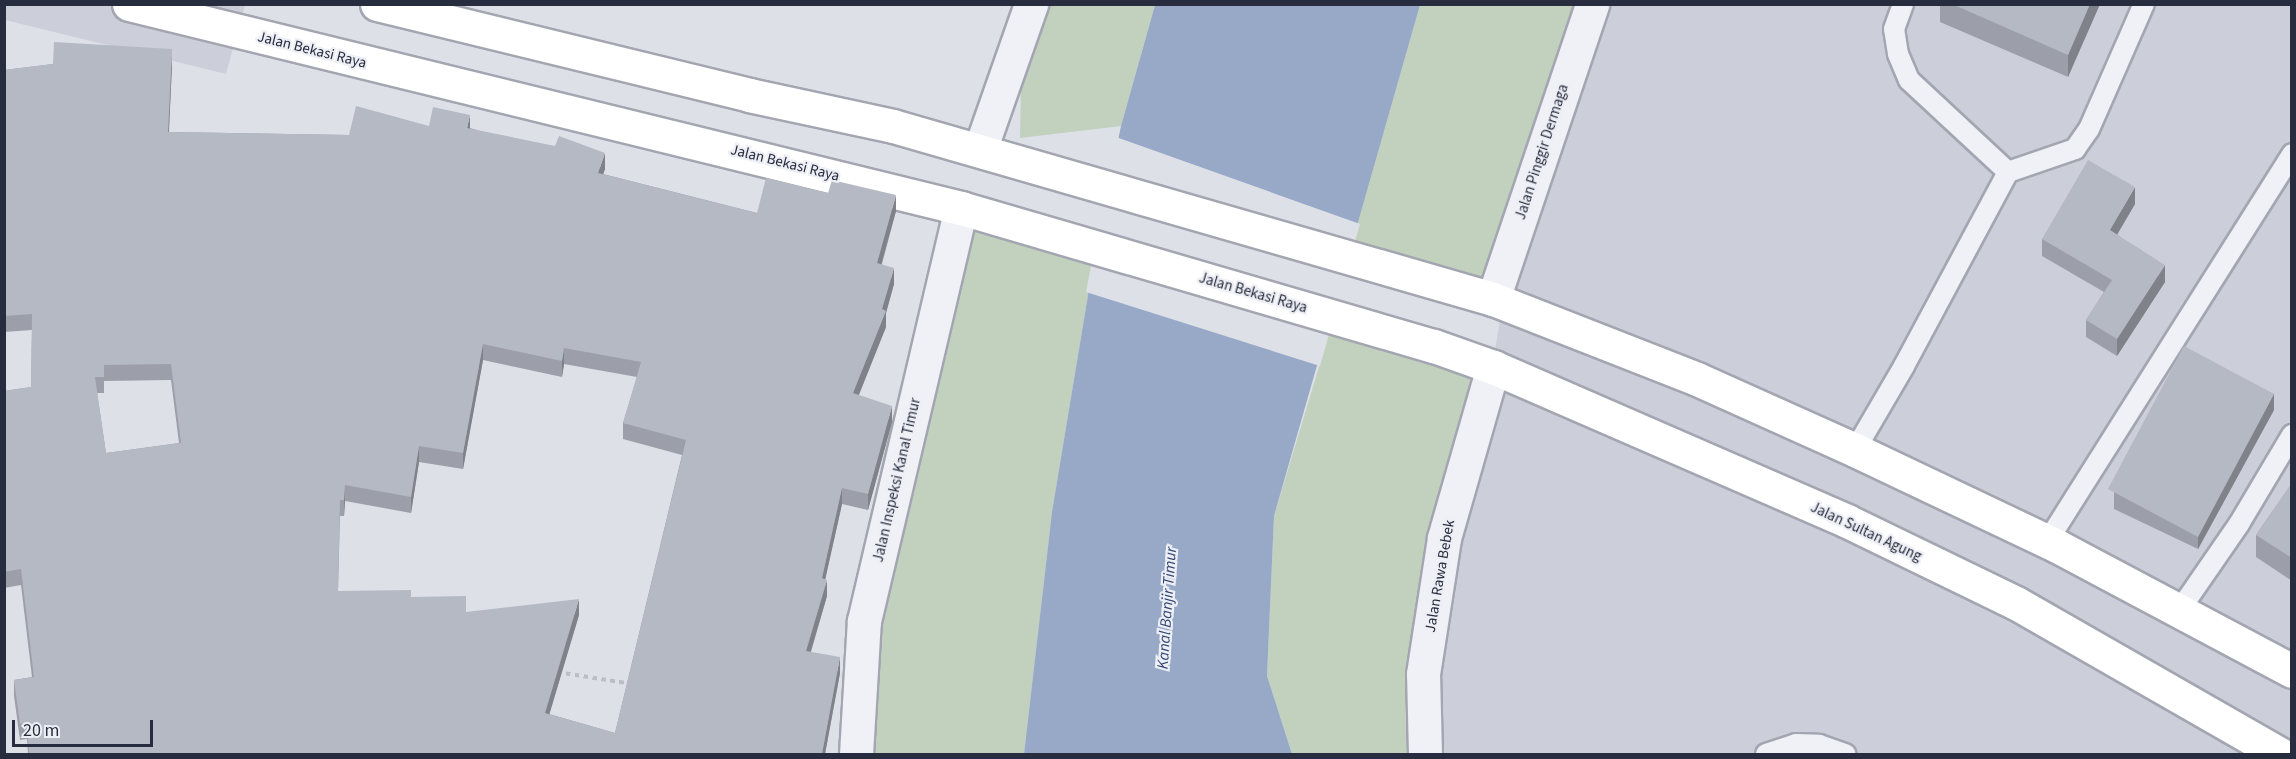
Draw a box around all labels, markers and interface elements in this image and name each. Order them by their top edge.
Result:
street label: Jalan Bekasi Raya [256,28,368,72]
street label: Jalan Pinggir Dermaga [1512,82,1572,222]
street label: Jalan Bekasi Raya [729,141,841,185]
street label: Jalan Bekasi Raya [1197,269,1309,317]
street label: Jalan Inspeksi Kanal Timur [869,396,925,564]
street label: Jalan Sultan Agung [1808,498,1924,566]
street label: Jalan Rawa Bebek [1421,518,1459,634]
water label: Kanal Banjir Timur [1153,546,1181,670]
scale bar [15,708,156,746]
text: 20 m [23,718,59,743]

